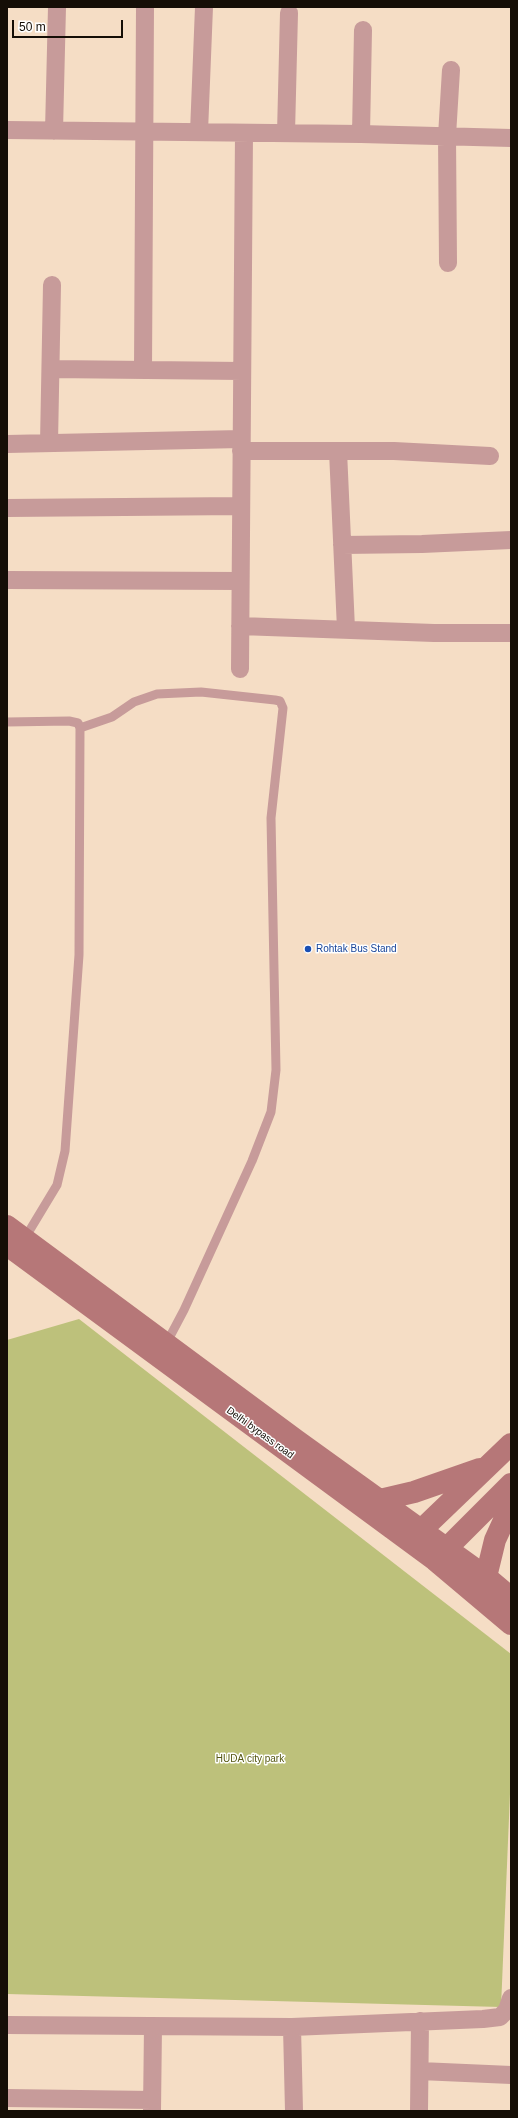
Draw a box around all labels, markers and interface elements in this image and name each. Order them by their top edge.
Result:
scale bar [14,12,125,38]
text: 50 m [19,20,46,34]
place label: Rohtak Bus Stand [316,943,397,955]
marker: Rohtak Bus Stand [303,944,313,954]
street label: Delhi bypass road [224,1405,296,1461]
park label: HUDA city park [216,1753,284,1765]

